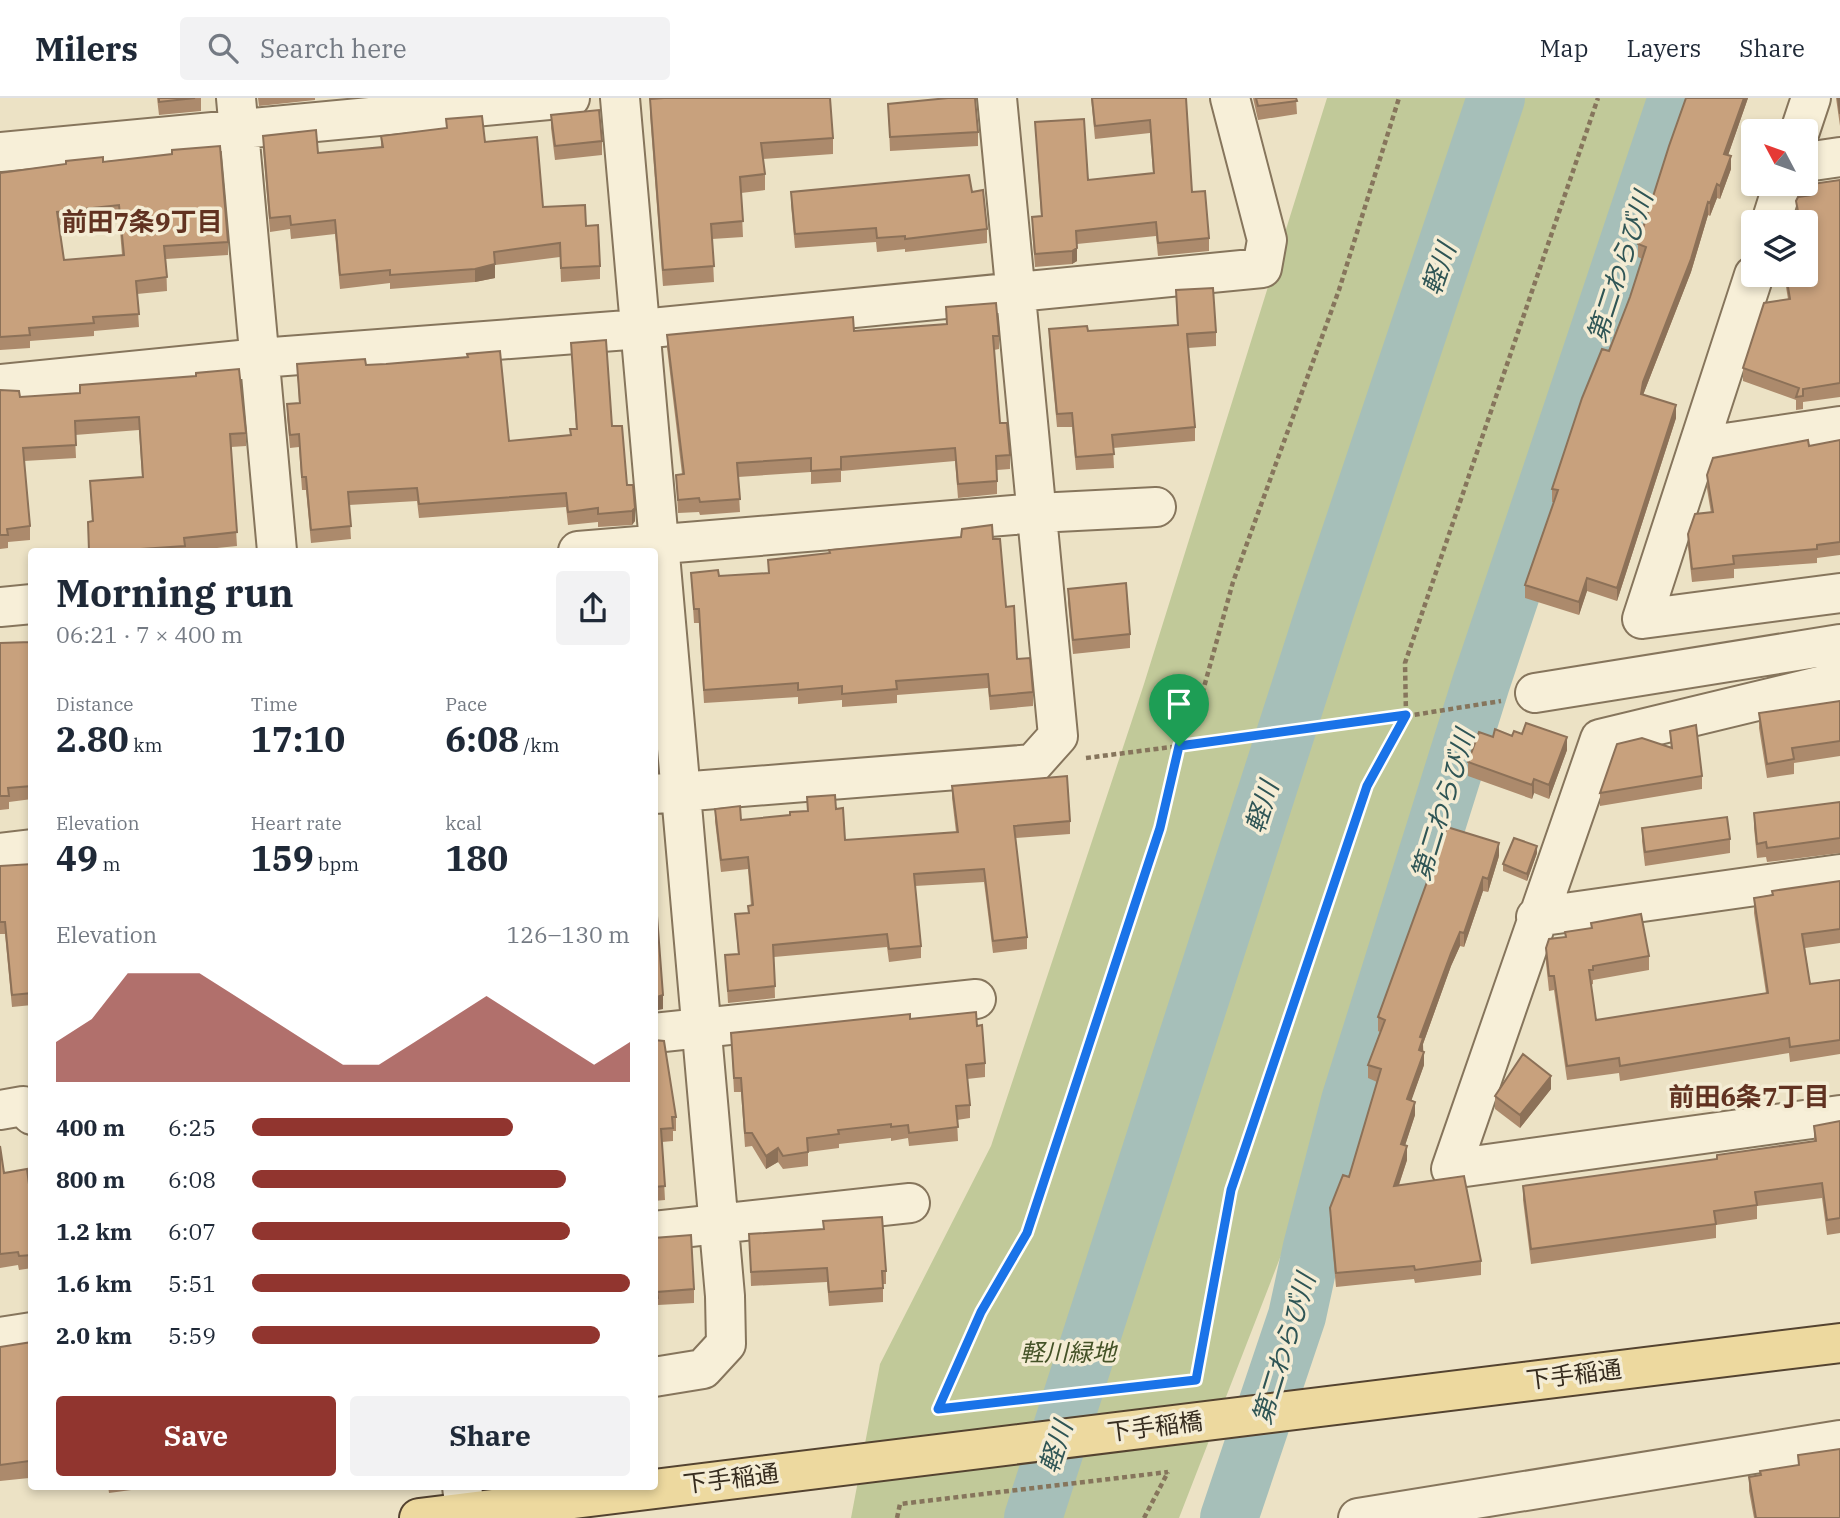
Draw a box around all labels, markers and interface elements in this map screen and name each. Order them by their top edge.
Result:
search box [180,17,670,80]
text: Milers [35,27,138,70]
icon: search [204,29,242,67]
text: Search here [260,31,407,65]
text: Map [1540,32,1588,64]
text: Layers [1626,32,1701,64]
text: Share [1739,32,1805,64]
north arrow [1741,119,1818,196]
map controls [1741,119,1818,287]
water label: 第二わらび川 [1579,184,1660,346]
district label: 前田7条9丁目 [61,204,223,238]
button: layers [1741,210,1818,287]
water label: 軽川 [1414,236,1464,299]
text: Morning run [56,568,294,617]
button: share [556,571,630,645]
text: 06:21 · 7 × 400 m [56,619,243,649]
pin [1149,674,1209,746]
icon: arrive [1160,685,1198,723]
text: Distance [56,692,134,716]
text: Time [251,692,297,716]
text: Pace [445,692,487,716]
text: 2.80 [56,716,129,762]
text: 17:10 [251,716,345,762]
text: 6:08 [445,716,519,762]
water label: 第二わらび川 [1403,722,1482,884]
text: km [129,733,163,757]
text: /km [519,733,560,757]
water label: 軽川 [1237,774,1286,837]
text: Elevation [56,811,140,835]
text: Heart rate [251,811,342,835]
text: kcal [445,811,482,835]
text: 49 [56,835,98,881]
text: 159 [251,835,314,881]
text: 180 [445,835,508,881]
text: m [98,852,121,876]
text: bpm [314,852,359,876]
text: Elevation [56,919,157,949]
text: 126–130 m [506,919,630,949]
district label: 前田6条7丁目 [1668,1079,1830,1113]
text: 400 m [56,1112,125,1142]
text: 6:25 [168,1112,216,1142]
text: 800 m [56,1164,125,1194]
text: 6:08 [168,1164,216,1194]
text: 1.2 km [56,1216,132,1246]
text: 6:07 [168,1216,216,1246]
water label: 第二わらび川 [1244,1266,1323,1428]
text: 1.6 km [56,1268,132,1298]
text: 5:51 [168,1268,216,1298]
text: 2.0 km [56,1320,132,1350]
text: 5:59 [168,1320,216,1350]
park label: 軽川緑地 [1020,1336,1119,1368]
street label: 下手稲通 [1524,1352,1623,1396]
button: Save [56,1396,336,1476]
button: Share [350,1396,630,1476]
street label: 下手稲橋 [1105,1404,1204,1448]
water label: 軽川 [1031,1414,1080,1477]
street label: 下手稲通 [681,1456,780,1500]

